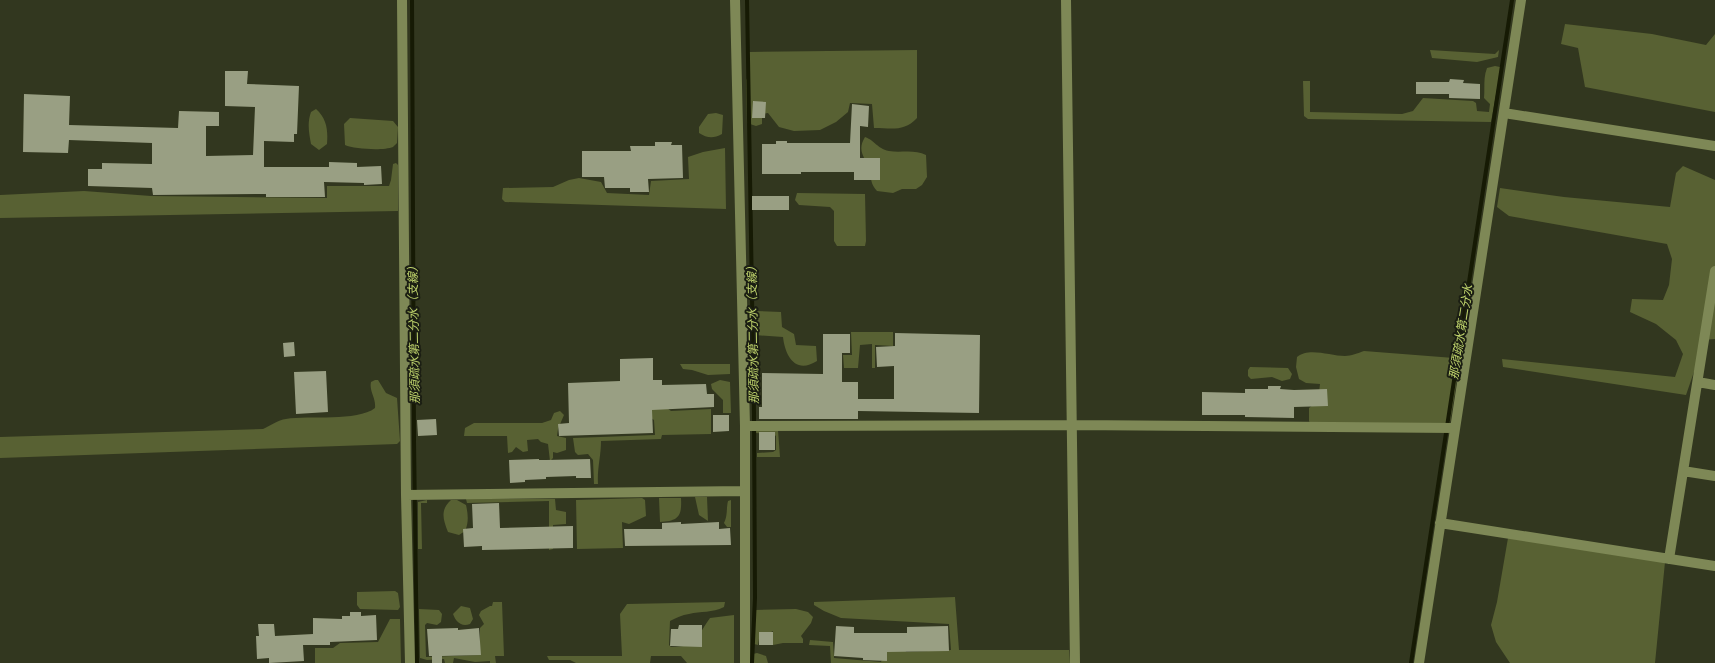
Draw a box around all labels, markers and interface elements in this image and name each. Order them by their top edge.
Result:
water label: 那須疏水第二分水（支線） [405,260,424,404]
water label: 那須疏水第二分水（支線） [744,260,763,404]
water label: 那須疏水第二分水 [1446,281,1478,381]

